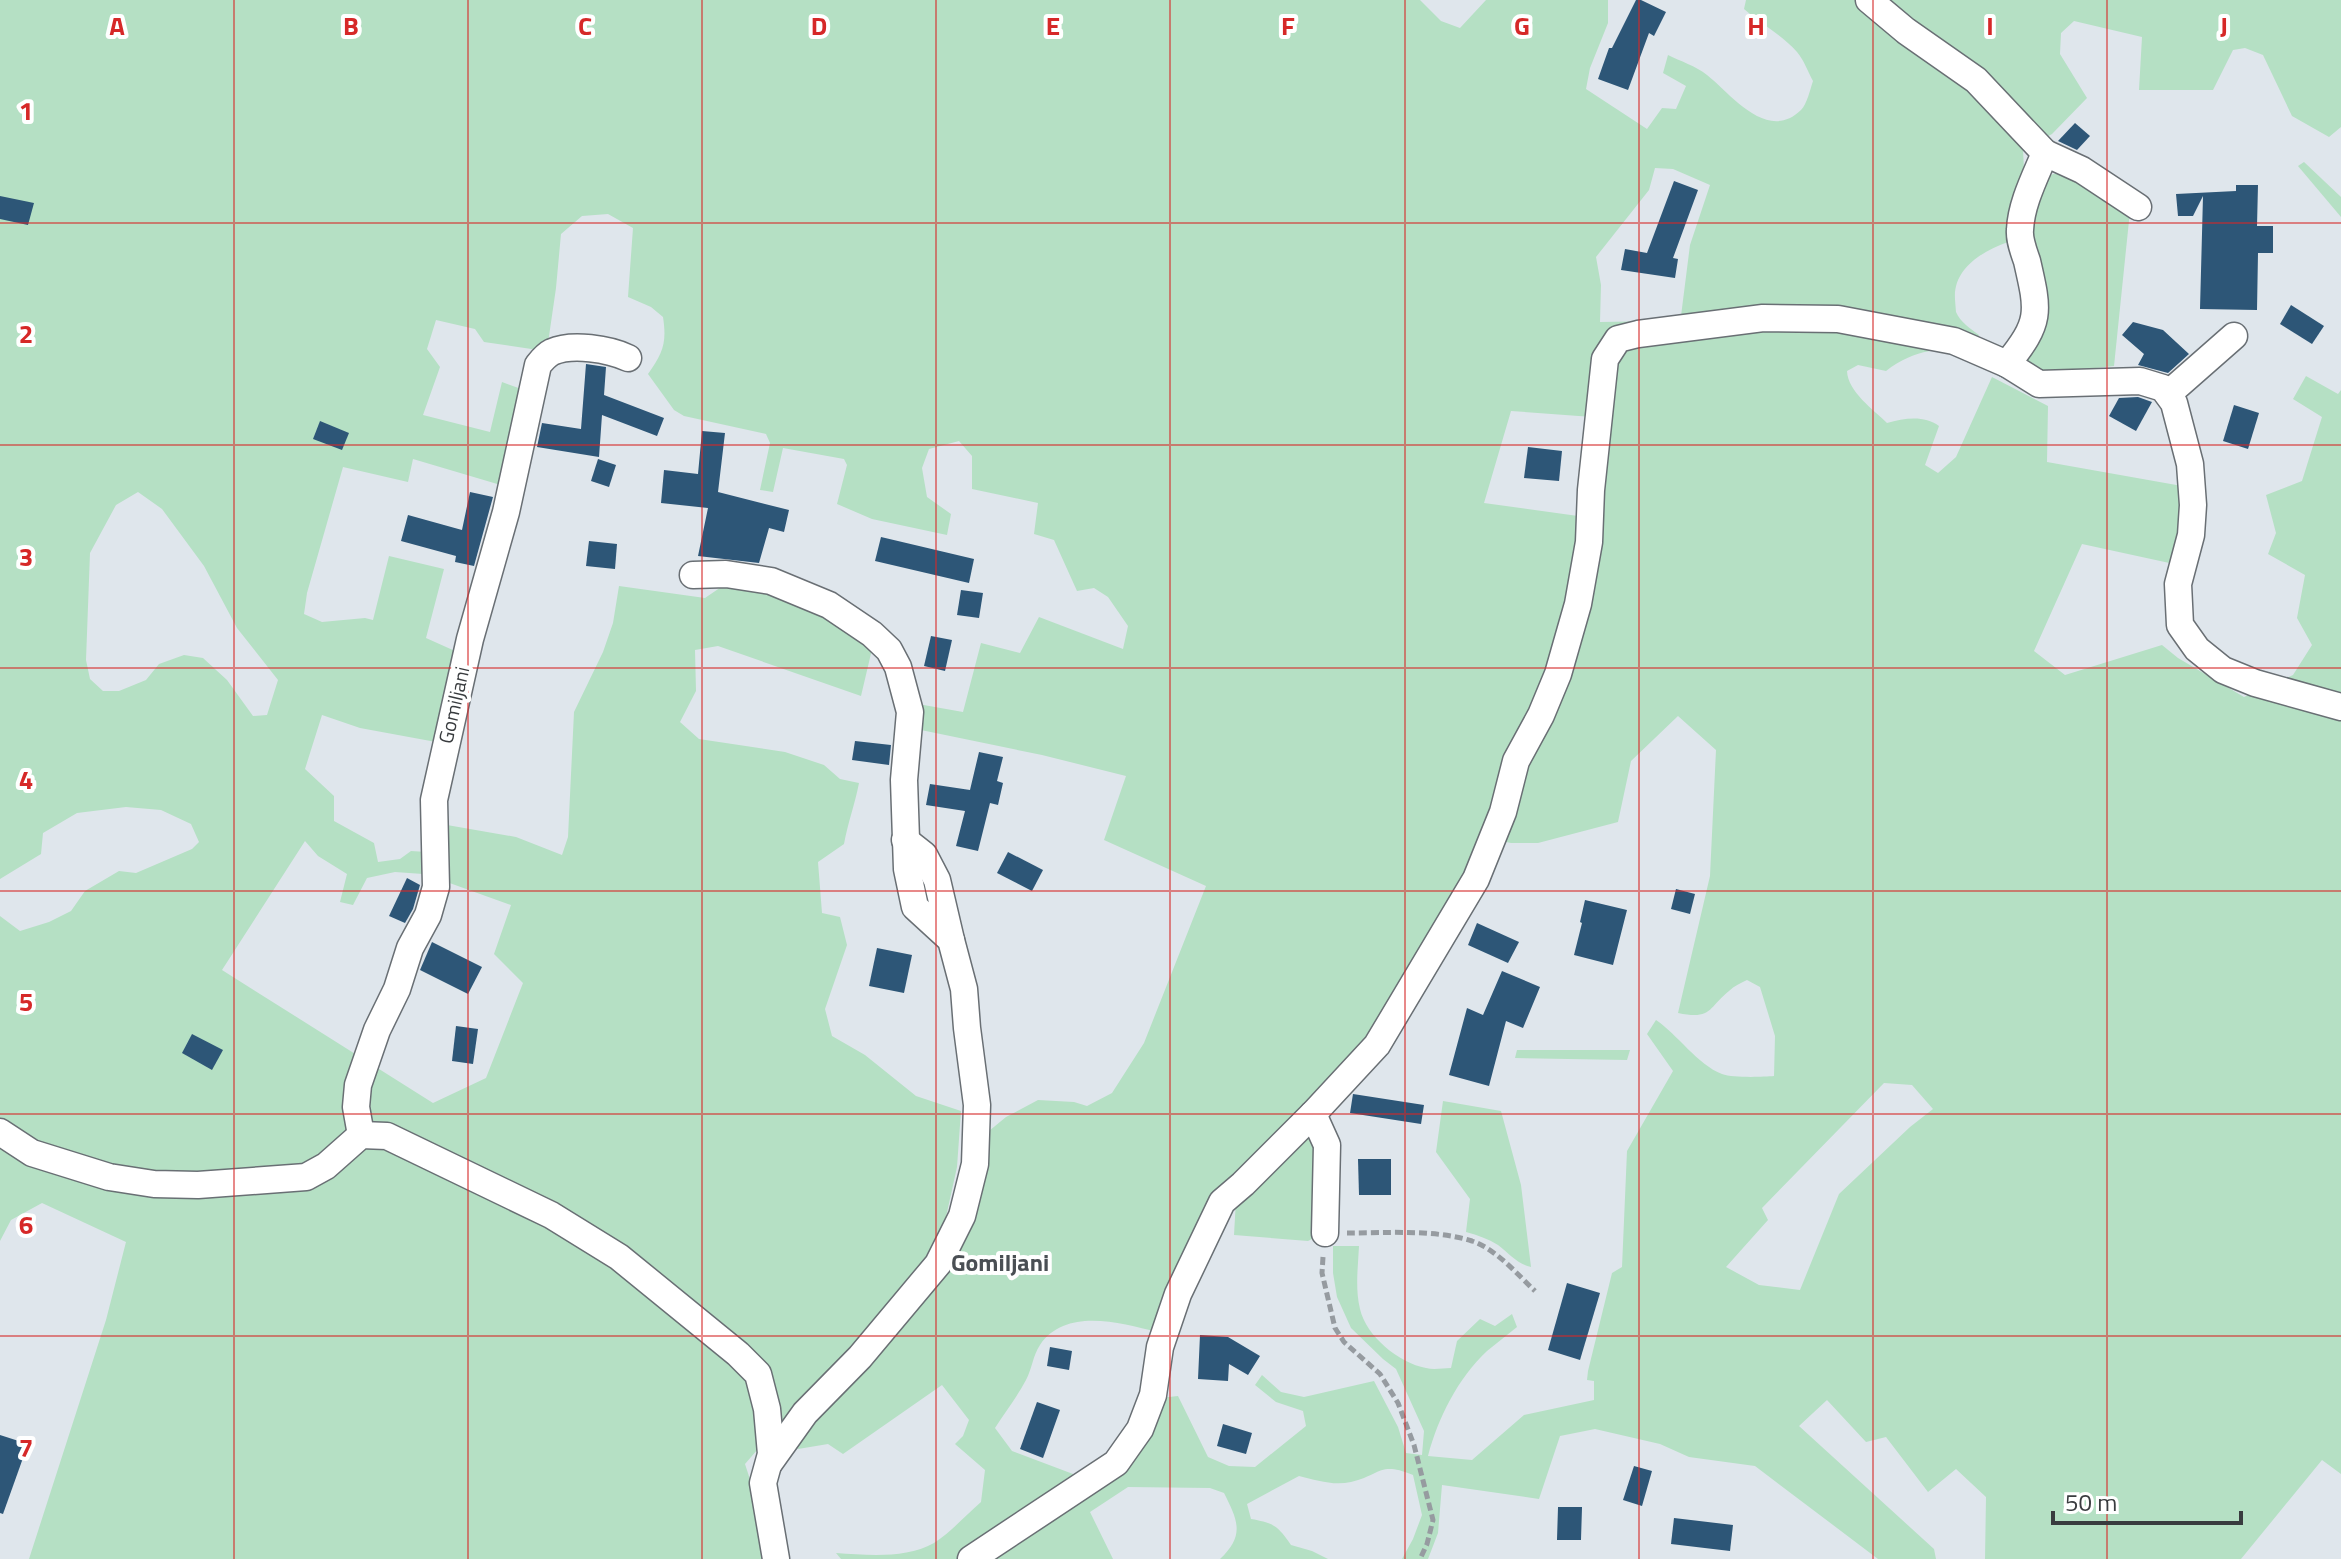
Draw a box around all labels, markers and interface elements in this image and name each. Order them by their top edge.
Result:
text: A [109,6,125,45]
text: B [343,6,359,45]
text: C [578,6,592,45]
text: D [811,6,827,45]
text: E [1046,6,1060,45]
text: F [1281,6,1295,45]
text: G [1514,6,1530,45]
text: H [1747,6,1765,45]
text: I [1986,6,1994,45]
text: J [2220,6,2228,45]
text: 1 [19,91,33,130]
text: 2 [19,314,33,353]
text: 3 [19,537,33,576]
street label: Gomiljani [430,663,477,746]
text: 4 [19,760,33,799]
text: 5 [19,982,33,1021]
text: 6 [19,1205,33,1244]
district label: Gomiljani [951,1244,1049,1280]
text: 7 [19,1428,33,1467]
scale bar [2053,1475,2241,1525]
text: 50 m [2065,1484,2117,1520]

